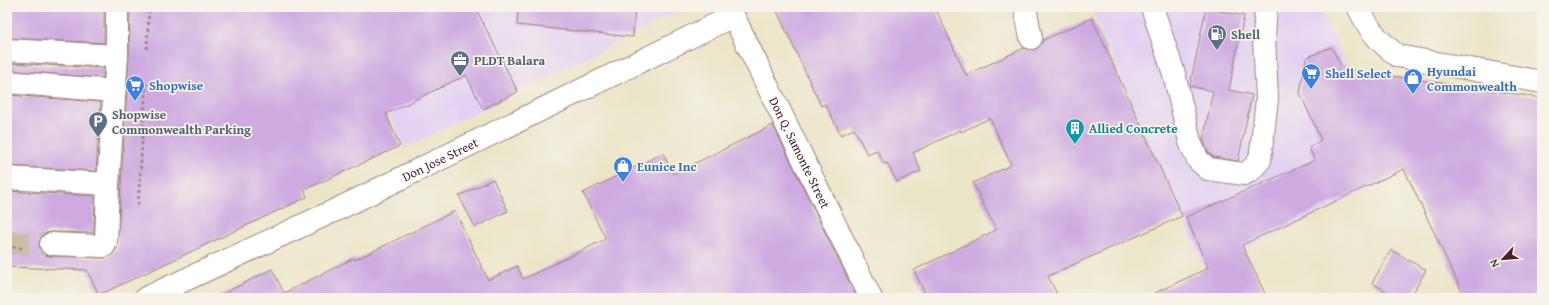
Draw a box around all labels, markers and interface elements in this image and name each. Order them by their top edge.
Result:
fuel station icon: Shell [1206,23,1228,51]
place label: Shell [1231,25,1260,44]
office icon: PLDT Balara [449,49,471,77]
place label: PLDT Balara [474,51,546,70]
supermarket icon: Shell Select [1300,62,1322,90]
place label: Hyundai Commonwealth [1427,62,1517,96]
place label: Shell Select [1325,64,1391,83]
shop icon: Hyundai Commonwealth [1402,67,1424,95]
supermarket icon: Shopwise [124,74,146,102]
place label: Shopwise [149,76,203,95]
street label: Don Q. Samonte Street [764,94,835,212]
place label: Shopwise Commonwealth Parking [112,105,251,139]
parking icon: Shopwise Commonwealth Parking [87,110,109,138]
building icon: Allied Concrete [1064,117,1086,145]
place label: Allied Concrete [1089,119,1178,138]
street label: Don Jose Street [399,133,482,186]
shop icon: Eunice Inc [612,155,634,183]
place label: Eunice Inc [637,157,696,176]
north arrow [1483,239,1523,279]
text: N [1485,256,1503,270]

